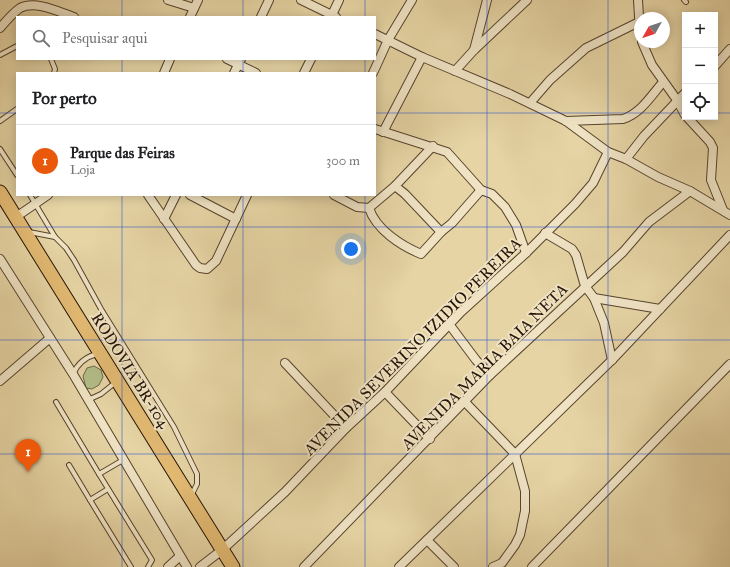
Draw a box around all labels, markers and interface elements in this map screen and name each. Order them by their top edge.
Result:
north arrow [634,12,670,48]
map controls [682,12,718,120]
button: + [682,12,718,48]
search box [16,16,376,60]
icon: search [30,27,52,49]
text: Pesquisar aqui [62,29,148,47]
button: − [682,48,718,84]
button: locate [682,84,718,120]
text: Por perto [32,88,97,109]
text: Parque das Feiras [70,144,175,162]
text: 1 [42,153,48,169]
text: 300 m [326,153,360,169]
text: Loja [70,162,95,178]
street label: AVENIDA SEVERINO IZIDIO PEREIRA [299,233,525,460]
your location [341,239,361,259]
street label: AVENIDA MARIA BAIA NETA [396,279,572,454]
street label: RODOVIA BR-104 [87,309,174,432]
pin: 1 [15,439,41,472]

